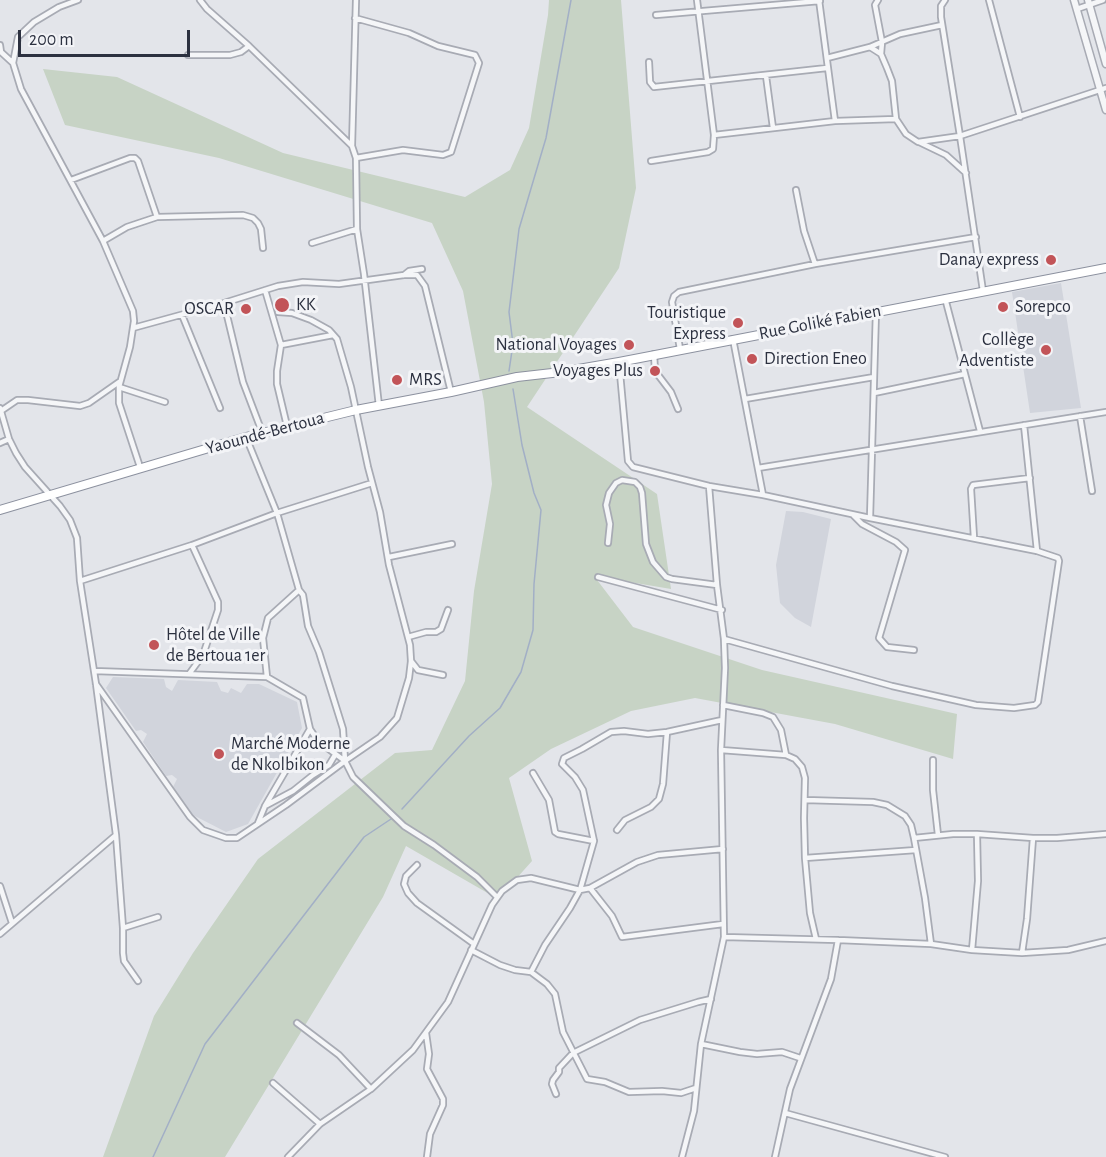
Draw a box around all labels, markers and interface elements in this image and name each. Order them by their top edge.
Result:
scale bar [21,18,194,56]
text: 200 m [29,31,74,49]
place label: Danay express [939,249,1039,271]
marker: Danay express [1044,253,1058,267]
place label: KK [296,294,316,316]
marker: KK [273,296,291,314]
place label: Sorepco [1015,296,1071,318]
place label: OSCAR [184,298,234,320]
street label: Rue Goliké Fabien [757,300,883,344]
marker: Sorepco [996,300,1010,314]
marker: OSCAR [239,302,253,316]
place label: Touristique Express [647,302,726,344]
marker: Touristique Express [731,316,745,330]
place label: Collège Adventiste [959,329,1034,372]
place label: National Voyages [496,334,617,356]
marker: National Voyages [622,338,636,352]
marker: Collège Adventiste [1039,343,1053,357]
place label: Direction Eneo [764,348,867,370]
marker: Direction Eneo [745,352,759,366]
place label: Voyages Plus [553,360,643,382]
marker: Voyages Plus [648,364,662,378]
place label: MRS [409,369,442,391]
marker: MRS [390,373,404,387]
street label: Yaoundé-Bertoua [203,407,327,459]
place label: Hôtel de Ville de Bertoua 1er [166,624,265,666]
marker: Hôtel de Ville de Bertoua 1er [147,638,161,652]
place label: Marché Moderne de Nkolbikon [231,733,350,776]
marker: Marché Moderne de Nkolbikon [212,747,226,761]

